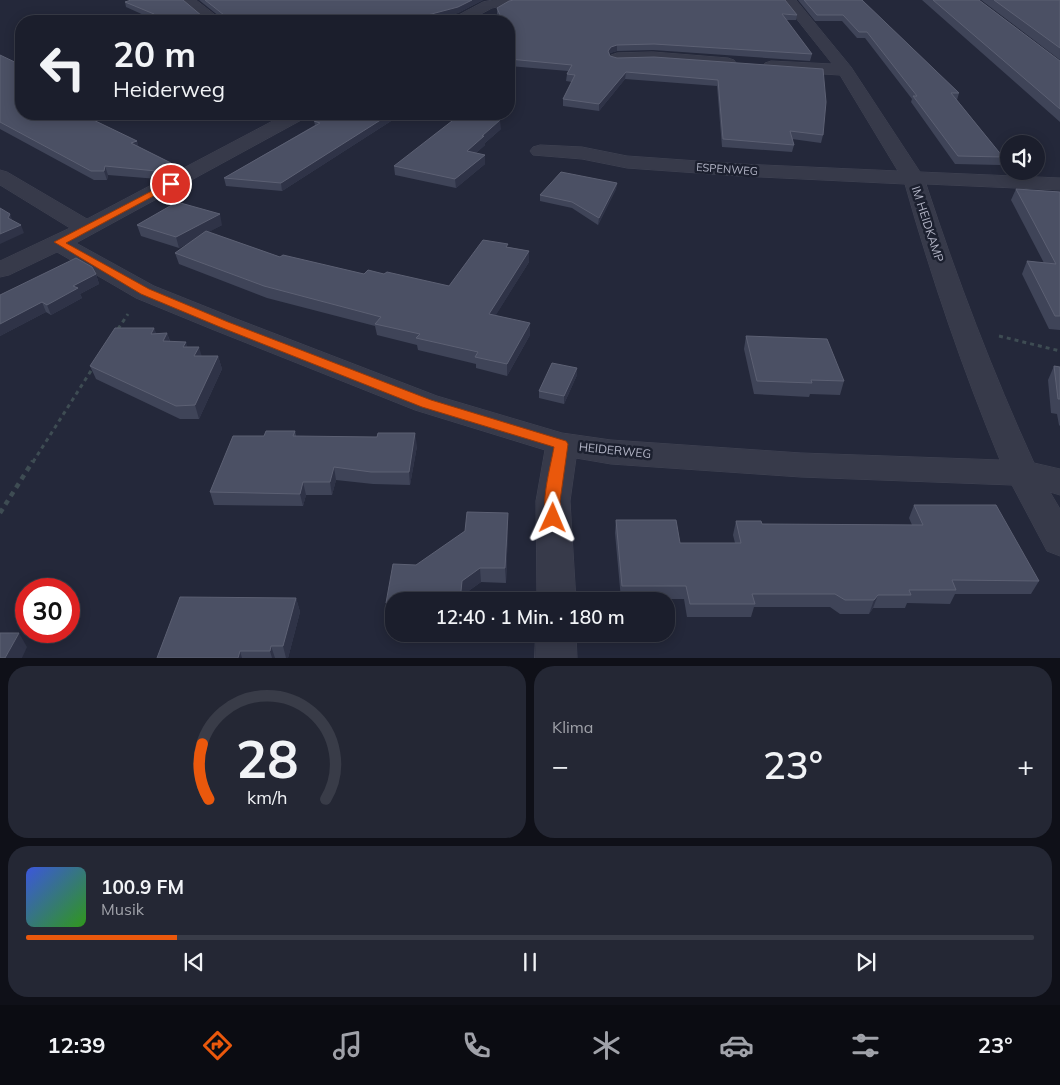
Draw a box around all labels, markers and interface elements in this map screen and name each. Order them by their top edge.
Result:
text: 20 m [113,32,196,76]
icon: left [30,35,95,100]
text: Heiderweg [113,75,225,103]
map controls [1000,135,1045,180]
button: sound [1000,135,1045,180]
street label: ESPENWEG [696,160,758,178]
pin [150,163,192,205]
icon: arrive [157,170,185,198]
street label: IM HEIDKAMP [909,184,947,264]
street label: HEIDERWEG [578,439,652,461]
position arrow [526,491,578,543]
speed limit sign: 30 [15,578,80,643]
text: 12:40 · 1 Min. · 180 m [435,605,625,629]
text: Klima [552,717,593,737]
text: 28 [236,726,298,791]
text: 23° [763,741,823,789]
text: − [552,748,569,783]
text: + [1017,748,1034,783]
text: km/h [247,786,287,808]
text: 100.9 FM [101,875,184,899]
text: Musik [101,899,144,919]
icon: previous [180,948,208,976]
icon: pause [516,948,544,976]
icon: next [852,948,880,976]
icon: directions [200,1028,235,1063]
icon: music [330,1028,365,1063]
icon: phone [459,1028,494,1063]
icon: climate [589,1028,624,1063]
icon: car [719,1028,754,1063]
icon: filters [848,1028,883,1063]
text: 12:39 [47,1031,106,1059]
text: 23° [978,1031,1013,1059]

